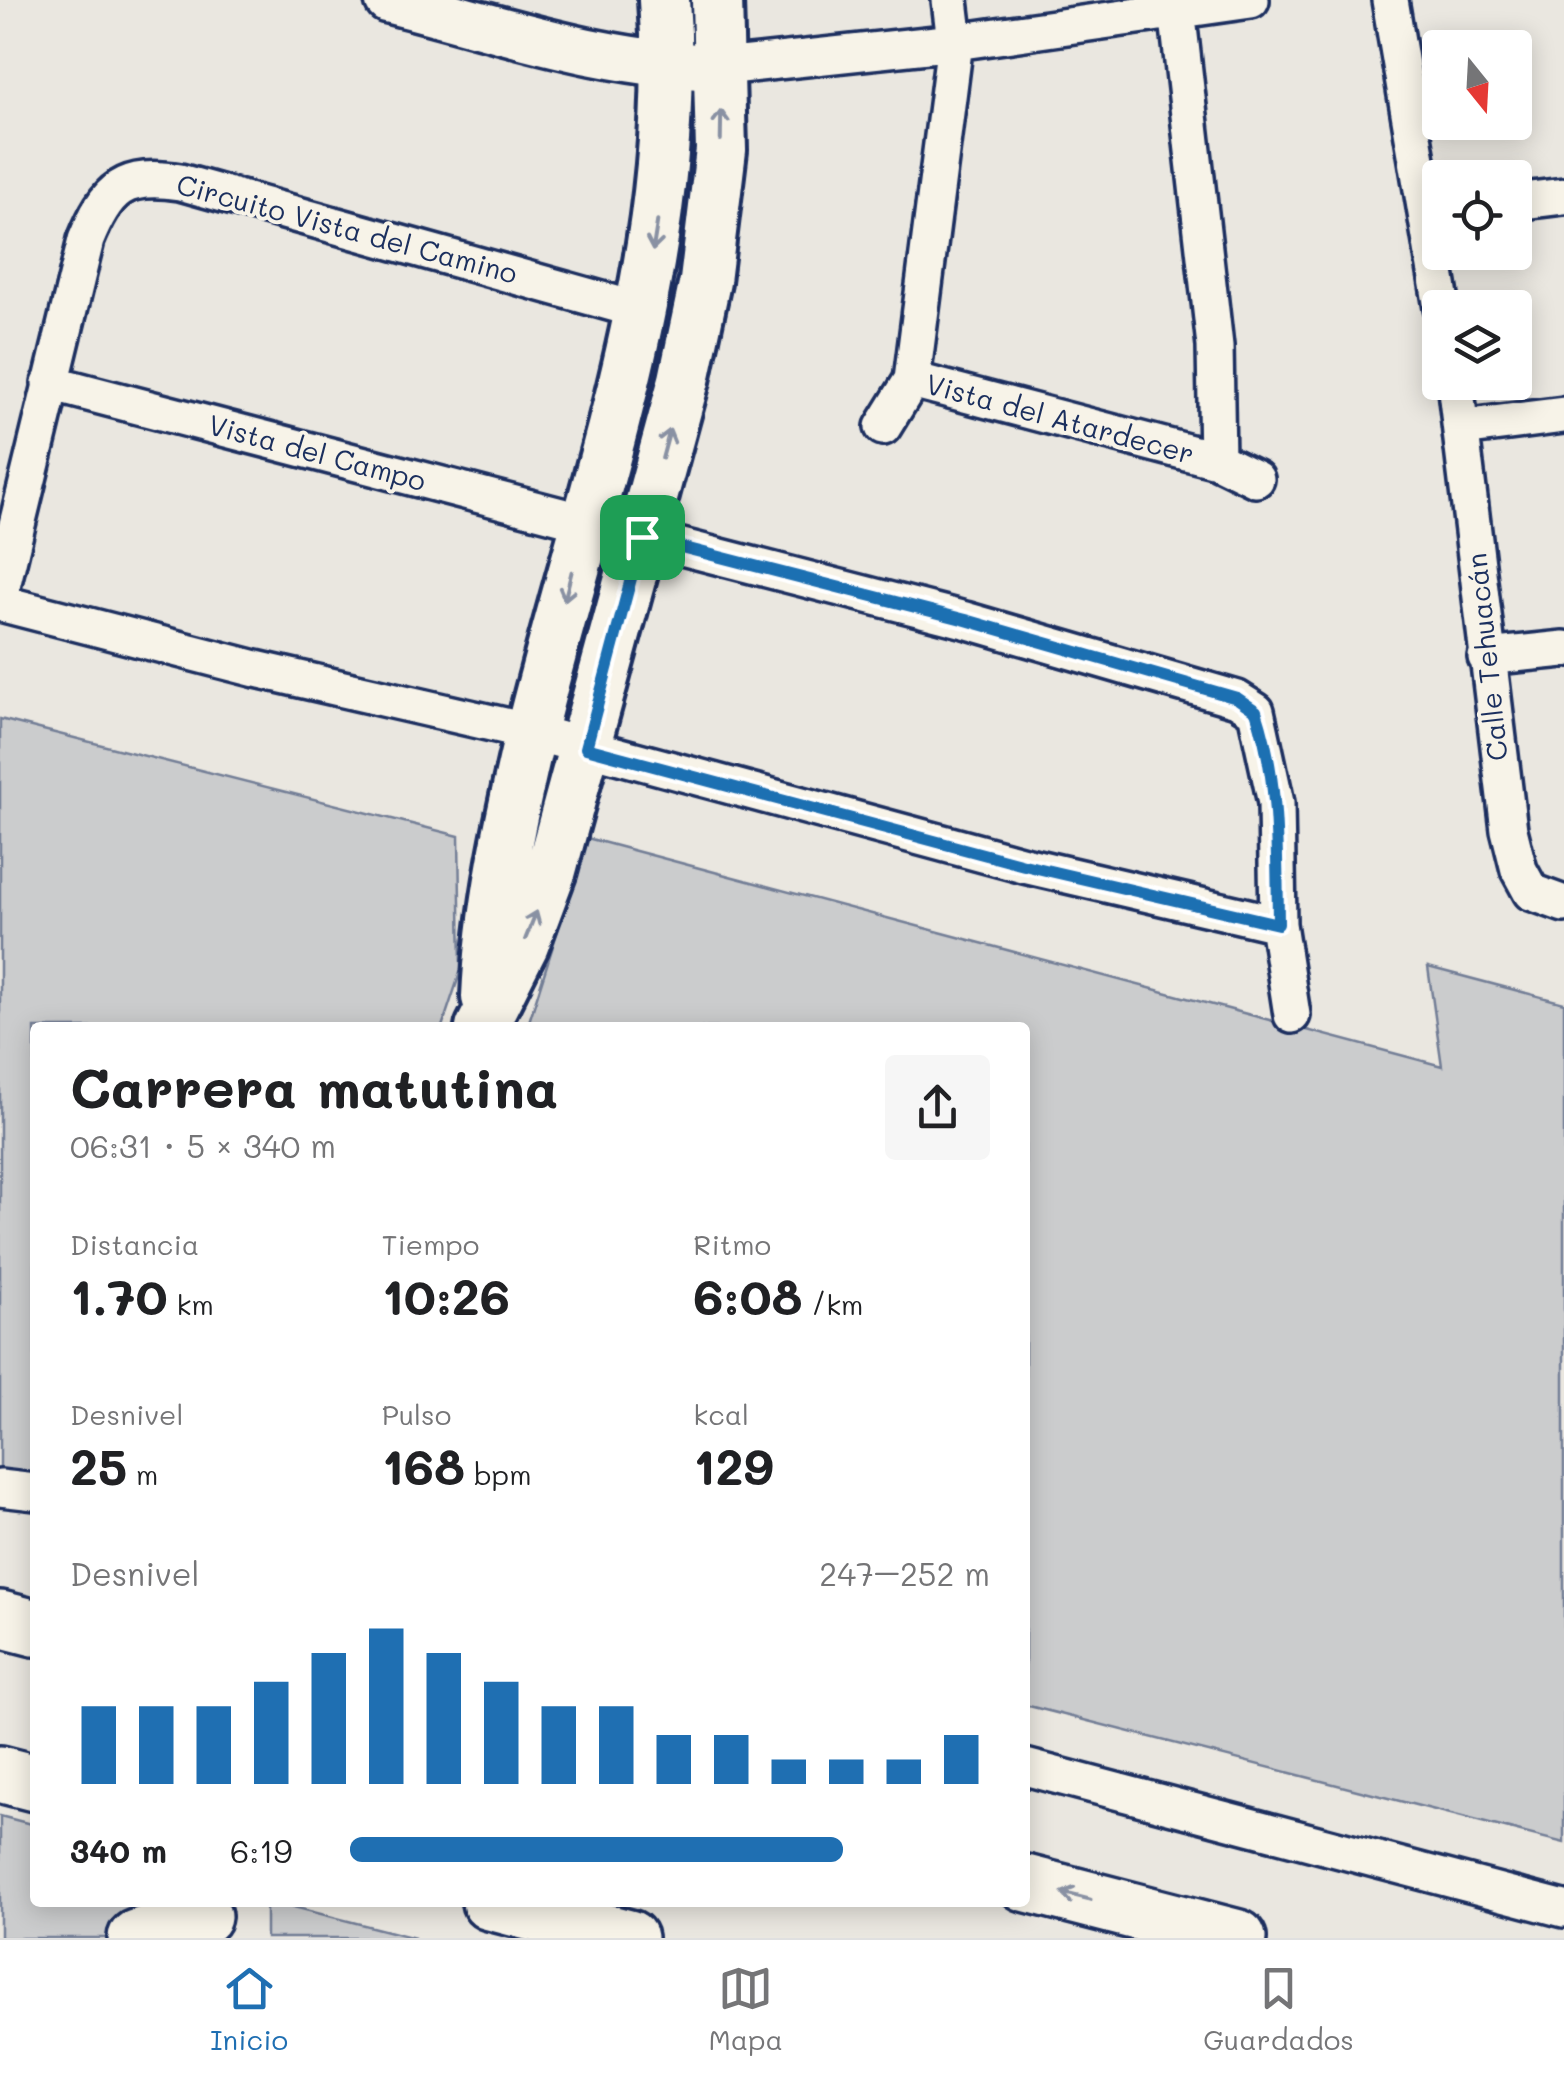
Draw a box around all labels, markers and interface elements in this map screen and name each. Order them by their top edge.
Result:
north arrow [1422,30,1532,140]
map controls [1422,30,1532,400]
one-way arrow [712,109,731,141]
button: locate [1422,160,1532,270]
street label: Circuito Vista del Camino [173,165,522,291]
one-way arrow [645,220,664,252]
button: layers [1422,290,1532,400]
street label: Vista del Atardecer [922,365,1198,471]
street label: Vista del Campo [205,406,430,498]
one-way arrow [658,429,677,460]
pin [600,495,685,580]
icon: arrive [615,510,670,565]
street label: Calle Tehuacán [1457,551,1515,763]
one-way arrow [557,570,576,601]
one-way arrow [524,910,542,941]
text: Carrera matutina [70,1050,559,1122]
button: share [885,1055,990,1160]
text: 06:31 · 5 × 340 m [70,1124,336,1166]
text: Distancia [70,1226,199,1262]
text: Tiempo [382,1226,479,1262]
text: Ritmo [693,1226,771,1262]
text: 1.70 [70,1262,168,1328]
text: 10:26 [382,1262,510,1328]
text: 6:08 [693,1262,803,1328]
text: km [168,1286,214,1322]
text: /km [803,1286,863,1322]
text: Desnivel [70,1396,183,1432]
text: Pulso [382,1396,451,1432]
text: kcal [693,1396,749,1432]
text: 25 [70,1432,127,1498]
text: 168 [382,1432,465,1498]
text: 129 [693,1432,773,1498]
text: m [127,1456,158,1492]
text: bpm [465,1456,531,1492]
text: Desnivel [70,1552,200,1594]
text: 247–252 m [819,1552,990,1594]
text: 340 m [70,1829,167,1871]
text: 6:19 [230,1829,292,1871]
one-way arrow [1061,1886,1092,1905]
tab: Inicio [210,1961,288,2057]
tab: Mapa [708,1961,783,2057]
tab: Guardados [1203,1961,1354,2057]

